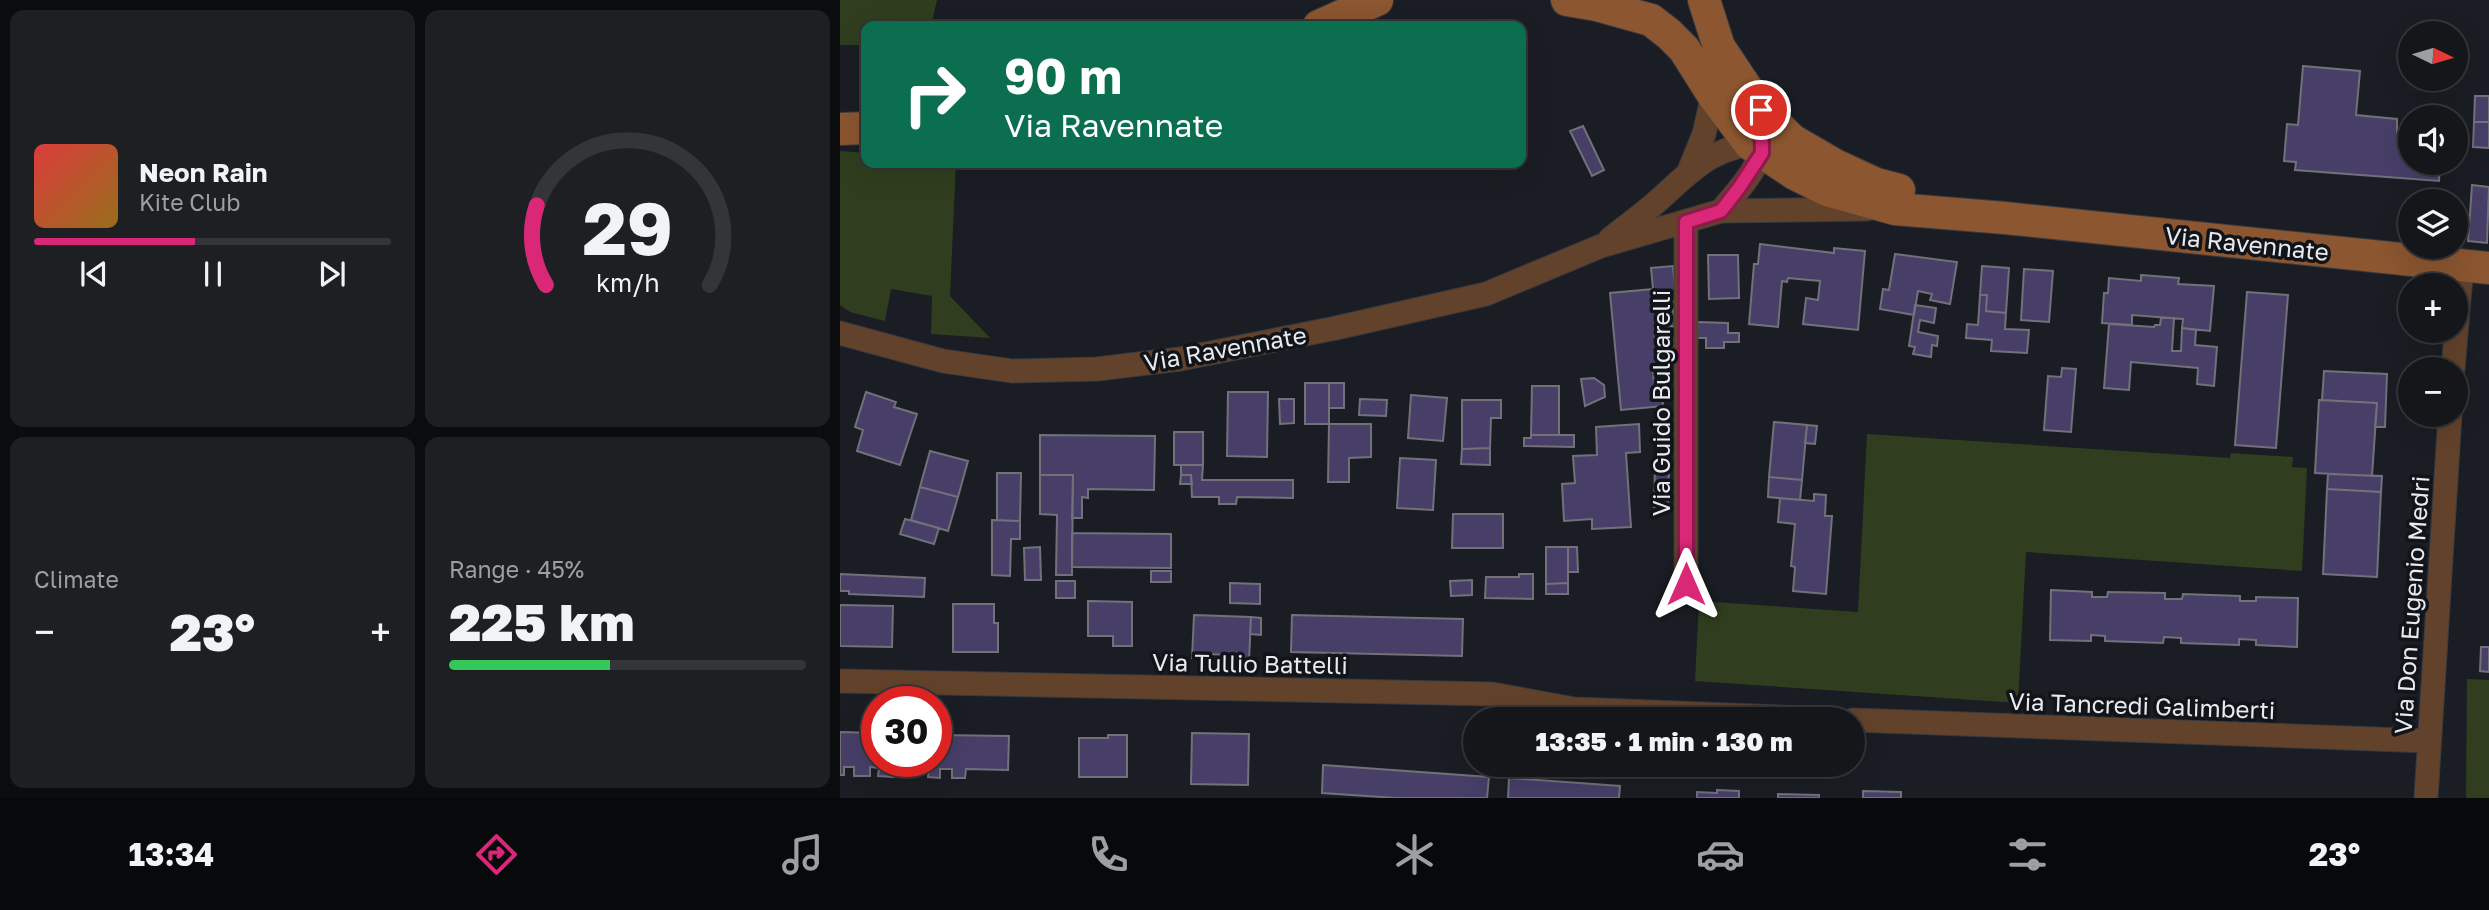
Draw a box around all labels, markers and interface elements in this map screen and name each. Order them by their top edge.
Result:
north arrow [2398,21,2468,91]
map controls [2398,21,2468,427]
text: 90 m [1004,46,1122,105]
icon: right [889,49,980,140]
pin [1731,80,1791,140]
icon: arrive [1742,91,1780,129]
button: sound [2398,105,2468,175]
text: Via Ravennate [1004,106,1223,144]
text: Neon Rain [139,157,268,188]
text: 29 [582,184,673,271]
text: Kite Club [139,188,240,216]
button: layers [2398,189,2468,259]
street label: Via Ravennate [2164,220,2330,266]
icon: previous [75,255,113,293]
icon: pause [194,255,232,293]
icon: next [313,255,351,293]
text: km/h [596,267,659,298]
button: + [2398,273,2468,343]
street label: Via Guido Bulgarelli [1646,290,1675,516]
street label: Via Ravennate [1141,319,1309,377]
button: − [2398,357,2468,427]
street label: Via Don Eugenio Medri [2388,475,2434,735]
position arrow [1649,547,1723,621]
text: Range · 45% [449,555,584,583]
text: Climate [34,565,119,593]
text: 225 km [449,590,635,652]
text: 23° [170,600,255,662]
text: − [34,609,55,654]
text: + [370,609,391,654]
street label: Via Tullio Battelli [1152,647,1348,679]
speed limit sign: 30 [861,686,952,777]
street label: Via Tancredi Galimberti [2008,686,2276,724]
text: 13:35 · 1 min · 130 m [1535,726,1793,757]
icon: directions [472,830,521,879]
icon: music [778,830,827,879]
icon: phone [1084,830,1133,879]
icon: climate [1390,830,1439,879]
icon: car [1696,830,1745,879]
icon: filters [2003,830,2052,879]
text: 13:34 [129,835,214,873]
text: 23° [2309,835,2360,873]

